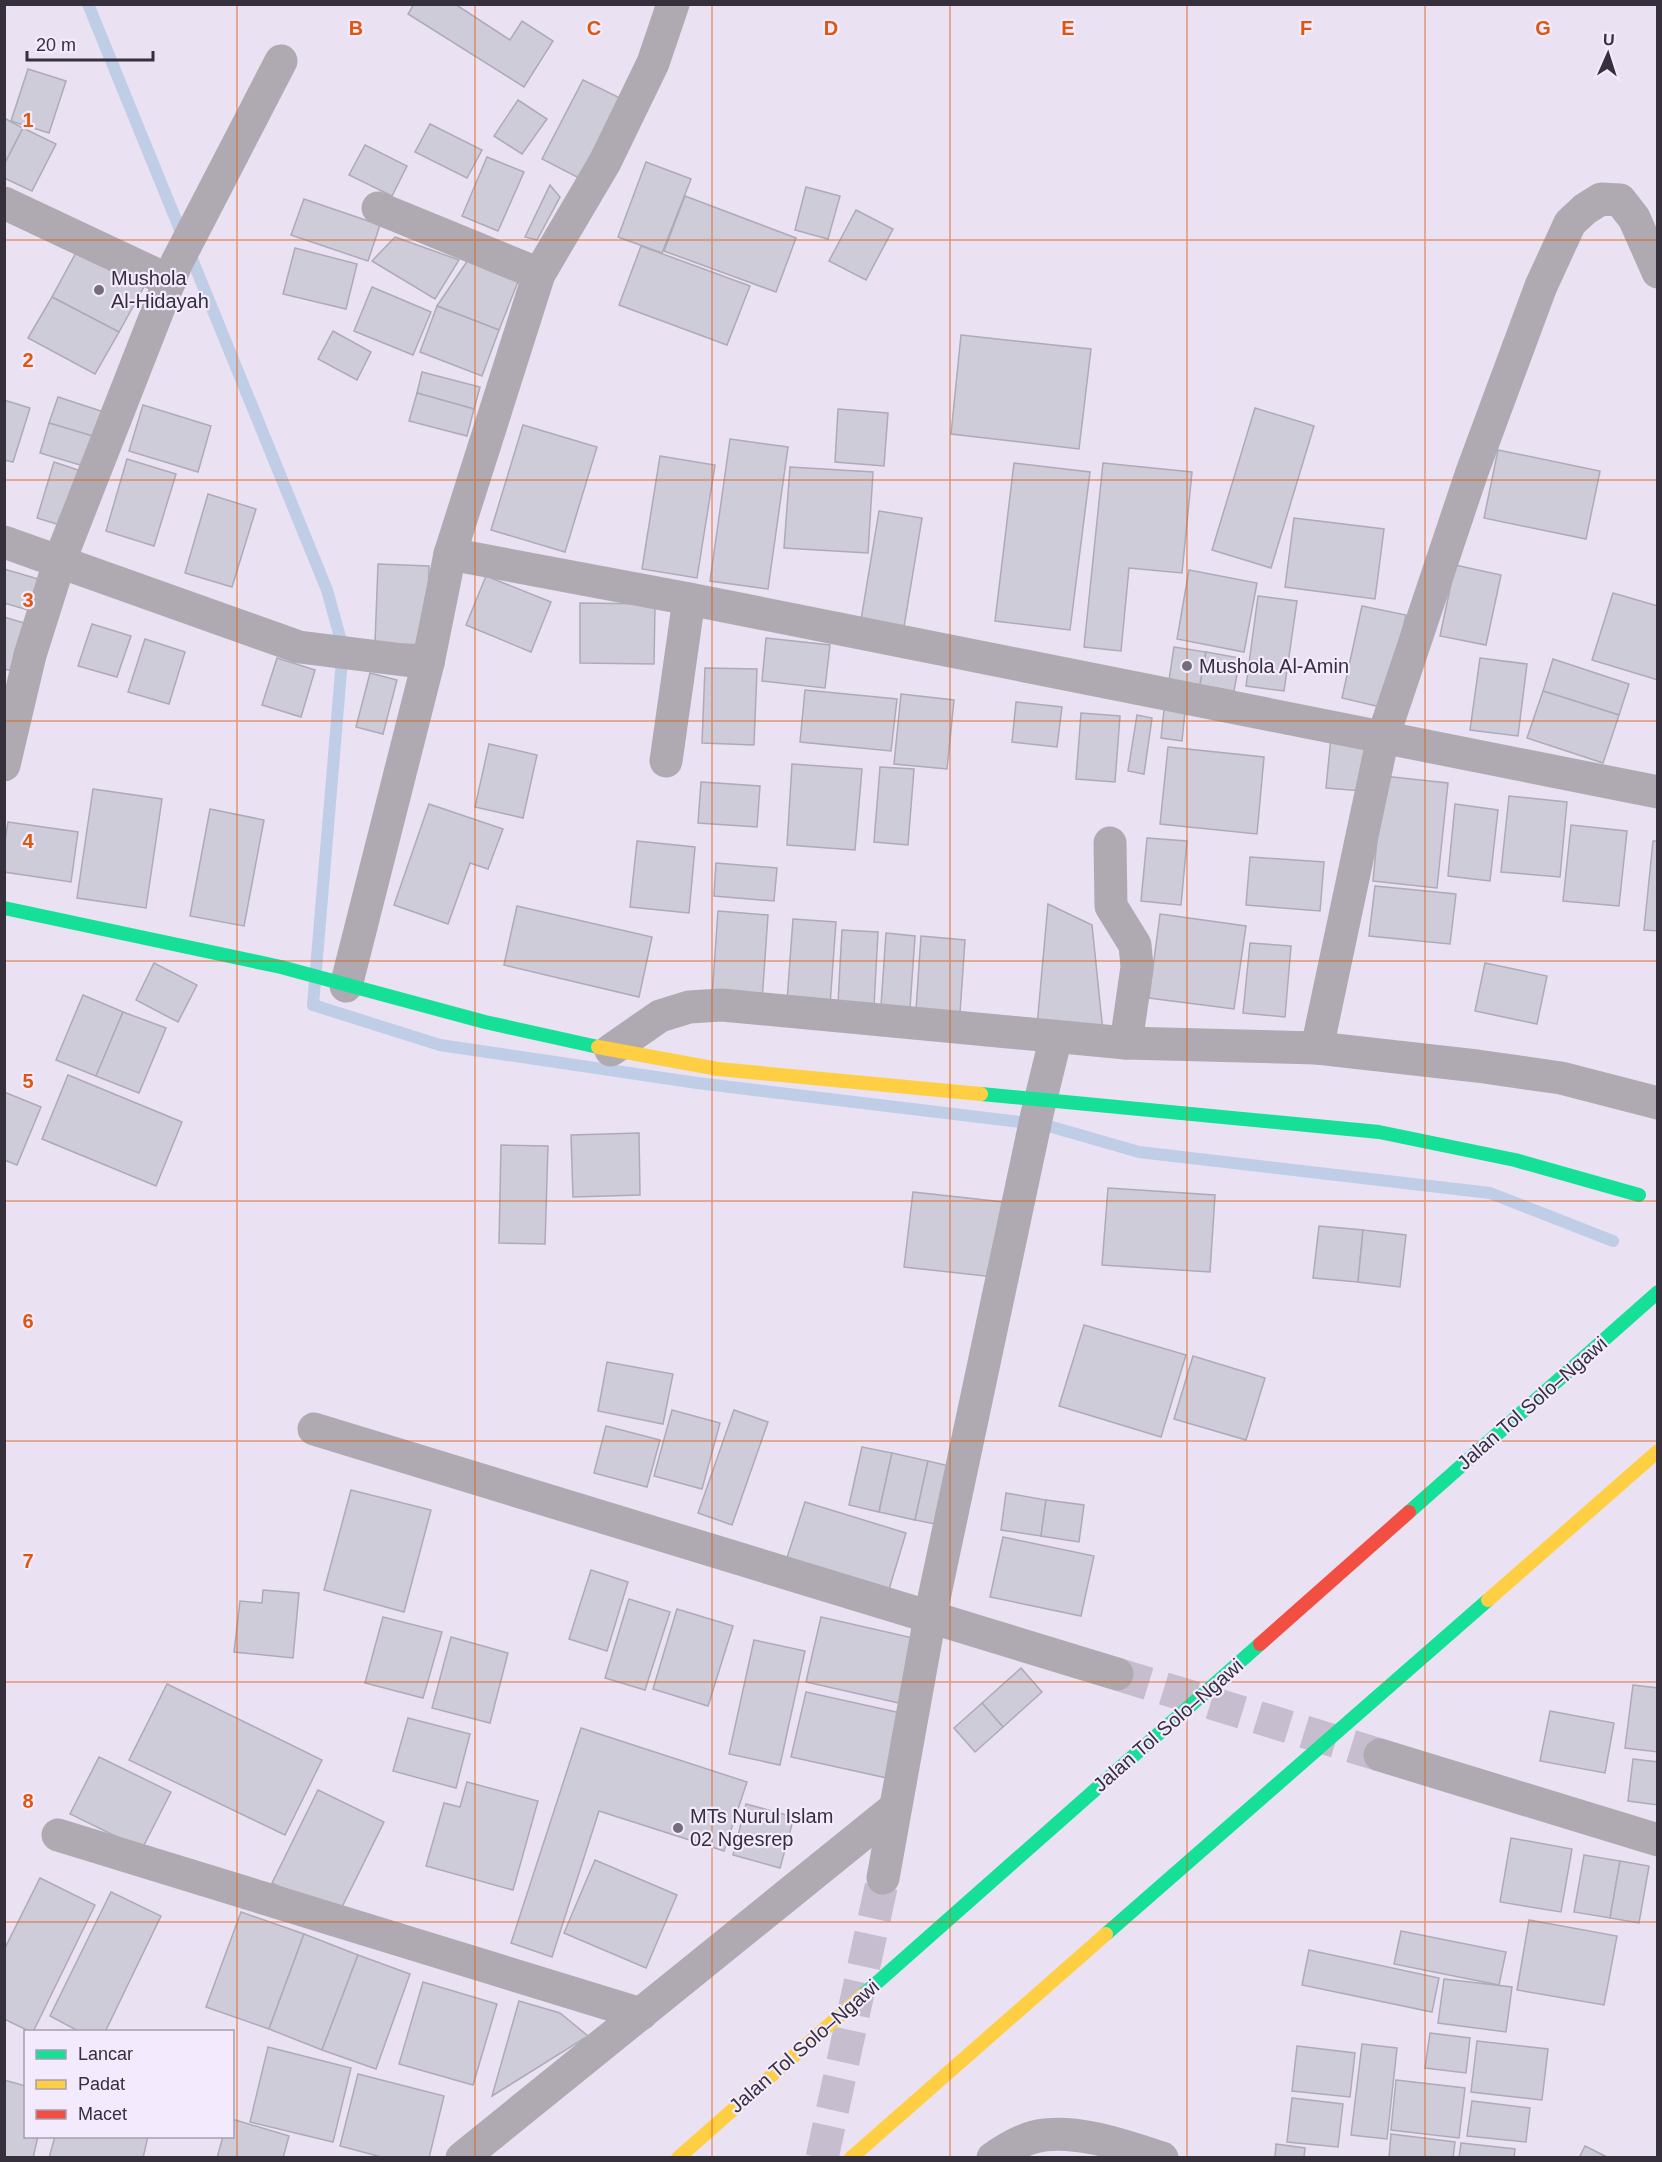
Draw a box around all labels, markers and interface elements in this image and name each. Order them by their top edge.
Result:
text: B [349,17,363,39]
text: C [587,17,601,39]
text: D [824,17,838,39]
text: E [1061,17,1075,39]
text: F [1300,17,1312,39]
text: G [1535,17,1551,39]
scale bar [27,24,153,62]
north arrow [1578,24,1638,84]
text: U [1603,31,1615,48]
text: 20 m [36,35,76,55]
text: 1 [22,109,34,131]
place label: Mushola Al-Hidayah [111,267,209,312]
marker: Mushola Al-Hidayah [92,283,106,297]
text: 2 [22,349,34,371]
text: 3 [22,589,34,611]
place label: Mushola Al-Amin [1199,655,1349,677]
marker: Mushola Al-Amin [1180,659,1194,673]
text: 4 [22,830,34,852]
text: 5 [22,1070,34,1092]
text: 6 [22,1310,34,1332]
street label: Jalan Tol Solo–Ngawi [1453,1332,1611,1474]
text: 7 [22,1550,34,1572]
street label: Jalan Tol Solo–Ngawi [1089,1654,1247,1796]
text: 8 [22,1790,34,1812]
place label: MTs Nurul Islam 02 Ngesrep [690,1805,833,1850]
marker: MTs Nurul Islam 02 Ngesrep [671,1821,685,1835]
street label: Jalan Tol Solo–Ngawi [725,1975,883,2117]
legend [24,2030,234,2138]
text: Lancar [78,2044,133,2064]
text: Padat [78,2074,125,2094]
text: Macet [78,2104,127,2124]

